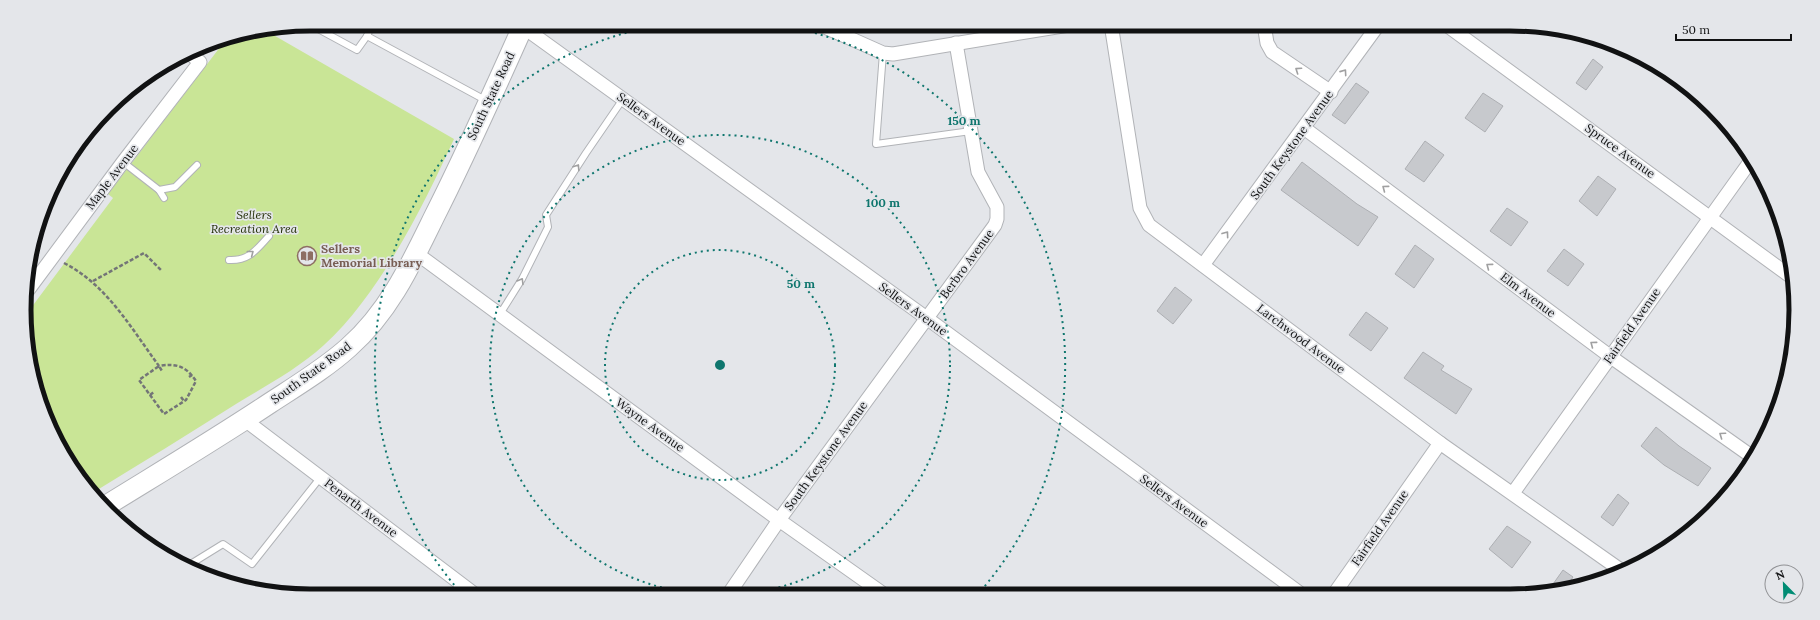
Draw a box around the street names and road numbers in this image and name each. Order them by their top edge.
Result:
street label: South State Road [464,49,518,142]
street label: South Keystone Avenue [1247,87,1337,202]
street label: Sellers Avenue [614,89,689,149]
street label: Spruce Avenue [1582,120,1659,181]
street label: Maple Avenue [82,141,141,212]
street label: Berbro Avenue [936,226,997,301]
street label: Elm Avenue [1498,269,1559,321]
street label: Sellers Avenue [876,279,951,339]
street label: Fairfield Avenue [1600,284,1664,367]
street label: Larchwood Avenue [1254,301,1349,377]
street label: South State Road [268,338,354,407]
street label: Wayne Avenue [613,395,688,455]
street label: South Keystone Avenue [781,398,871,513]
street label: Sellers Avenue [1137,471,1212,531]
street label: Penarth Avenue [322,475,401,540]
street label: Fairfield Avenue [1348,486,1412,569]

